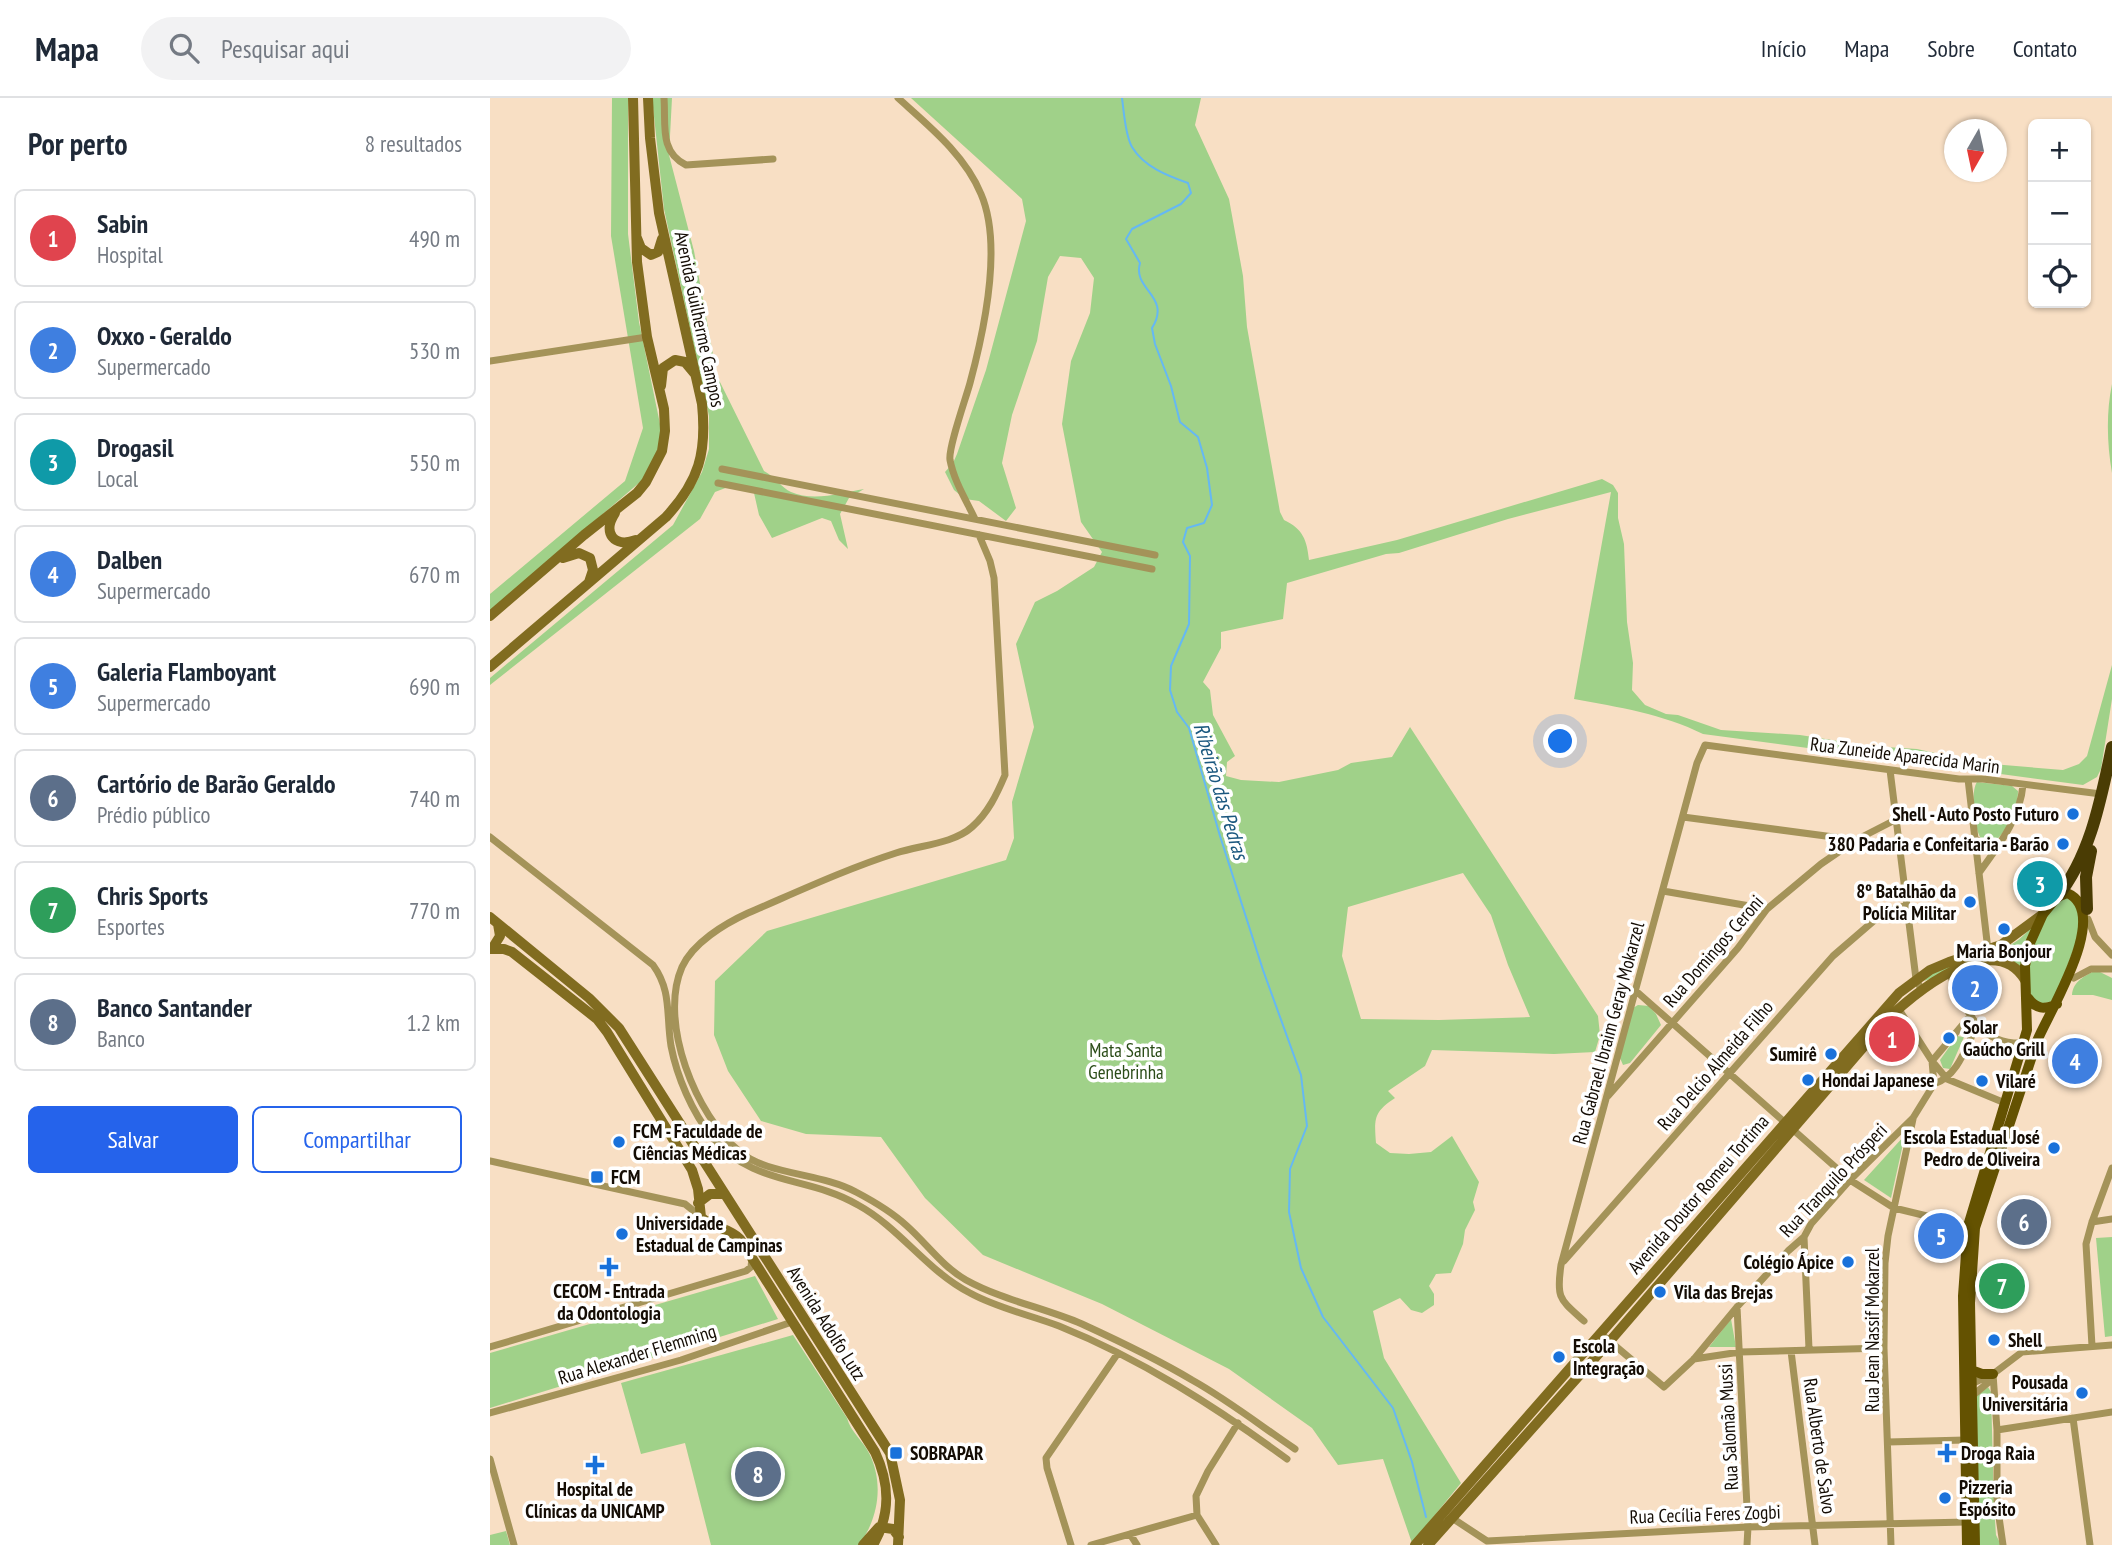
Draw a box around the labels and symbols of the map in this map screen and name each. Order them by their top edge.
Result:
north arrow [1944,119,2007,182]
street label: Avenida Guilherme Campos [670,229,730,409]
water label: Ribeirão das Pedras [1187,719,1255,864]
your location [1543,724,1577,758]
street label: Rua Zuneide Aparecida Marin [1809,731,2001,779]
place label: Shell - Auto Posto Futuro [1892,802,2059,826]
marker: Shell - Auto Posto Futuro [2065,806,2081,822]
place label: 380 Padaria e Confeitaria - Barão [1828,832,2049,856]
marker: 380 Padaria e Confeitaria - Barão [2055,836,2071,852]
pin: 3 [2017,858,2063,910]
place label: 8º Batalhão da Polícia Militar [1856,879,1956,925]
street label: Rua Domingos Ceroni [1658,890,1768,1012]
marker: 8º Batalhão da Polícia Militar [1962,894,1978,910]
street label: Rua Gabrael Ibraim Geray Mokarzel [1567,919,1649,1147]
marker: Maria Bonjour [1996,921,2012,937]
place label: Maria Bonjour [1956,939,2052,963]
pin: 2 [1952,962,1998,1014]
street label: Rua Delcio Almeida Filho [1652,995,1778,1135]
pin: 1 [1869,1013,1915,1065]
place label: Solar Gaúcho Grill [1963,1015,2045,1061]
marker: Solar Gaúcho Grill [1941,1030,1957,1046]
pin: 4 [2052,1035,2098,1087]
park label: Mata Santa Genebrinha [1088,1038,1164,1084]
place label: Sumirê [1770,1042,1817,1066]
marker: Sumirê [1823,1046,1839,1062]
place label: Hondai Japanese [1822,1068,1935,1092]
place label: Vilaré [1995,1069,2036,1093]
marker: Hondai Japanese [1800,1072,1816,1088]
marker: Vilaré [1974,1073,1990,1089]
street label: Avenida Doutor Romeu Tortima [1622,1109,1774,1279]
street label: Rua Tranquilo Prósperi [1774,1118,1892,1242]
place label: FCM - Faculdade de Ciências Médicas [633,1119,763,1165]
place label: Escola Estadual José Pedro de Oliveira [1904,1125,2040,1171]
marker: FCM - Faculdade de Ciências Médicas [611,1134,627,1150]
marker: Escola Estadual José Pedro de Oliveira [2046,1140,2062,1156]
place label: FCM [611,1165,640,1189]
marker: FCM [589,1169,605,1185]
pin: 6 [2001,1196,2047,1248]
pin: 5 [1918,1210,1964,1262]
place label: Universidade Estadual de Campinas [636,1211,783,1257]
marker: Universidade Estadual de Campinas [614,1226,630,1242]
street label: Rua Jean Nassif Mokarzel [1860,1247,1884,1412]
place label: Colégio Ápice [1743,1250,1834,1274]
marker: Colégio Ápice [1840,1254,1856,1270]
marker: CECOM - Entrada da Odontologia [599,1257,619,1277]
pin: 7 [1979,1260,2025,1312]
street label: Avenida Adolfo Lutz [782,1261,872,1385]
place label: CECOM - Entrada da Odontologia [553,1279,665,1325]
place label: Vila das Brejas [1673,1280,1773,1304]
marker: Vila das Brejas [1652,1284,1668,1300]
street label: Rua Alexander Flemming [555,1319,719,1389]
place label: Shell [2008,1328,2043,1352]
marker: Shell [1986,1332,2002,1348]
place label: Escola Integração [1573,1334,1645,1380]
marker: Escola Integração [1551,1349,1567,1365]
street label: Rua Salomão Mussi [1713,1363,1743,1491]
place label: Pousada Universitária [1982,1370,2068,1416]
street label: Rua Alberto de Salvo [1799,1377,1841,1515]
marker: Pousada Universitária [2074,1385,2090,1401]
place label: SOBRAPAR [910,1441,984,1465]
place label: Droga Raia [1961,1441,2035,1465]
marker: SOBRAPAR [888,1445,904,1461]
marker: Droga Raia [1939,1445,1955,1461]
pin: 8 [735,1448,781,1500]
marker: Hospital de Clínicas da UNICAMP [585,1455,605,1475]
place label: Pizzeria Espósito [1959,1475,2016,1521]
place label: Hospital de Clínicas da UNICAMP [525,1477,665,1523]
marker: Pizzeria Espósito [1937,1490,1953,1506]
street label: Rua Cecília Feres Zogbi [1629,1499,1781,1529]

